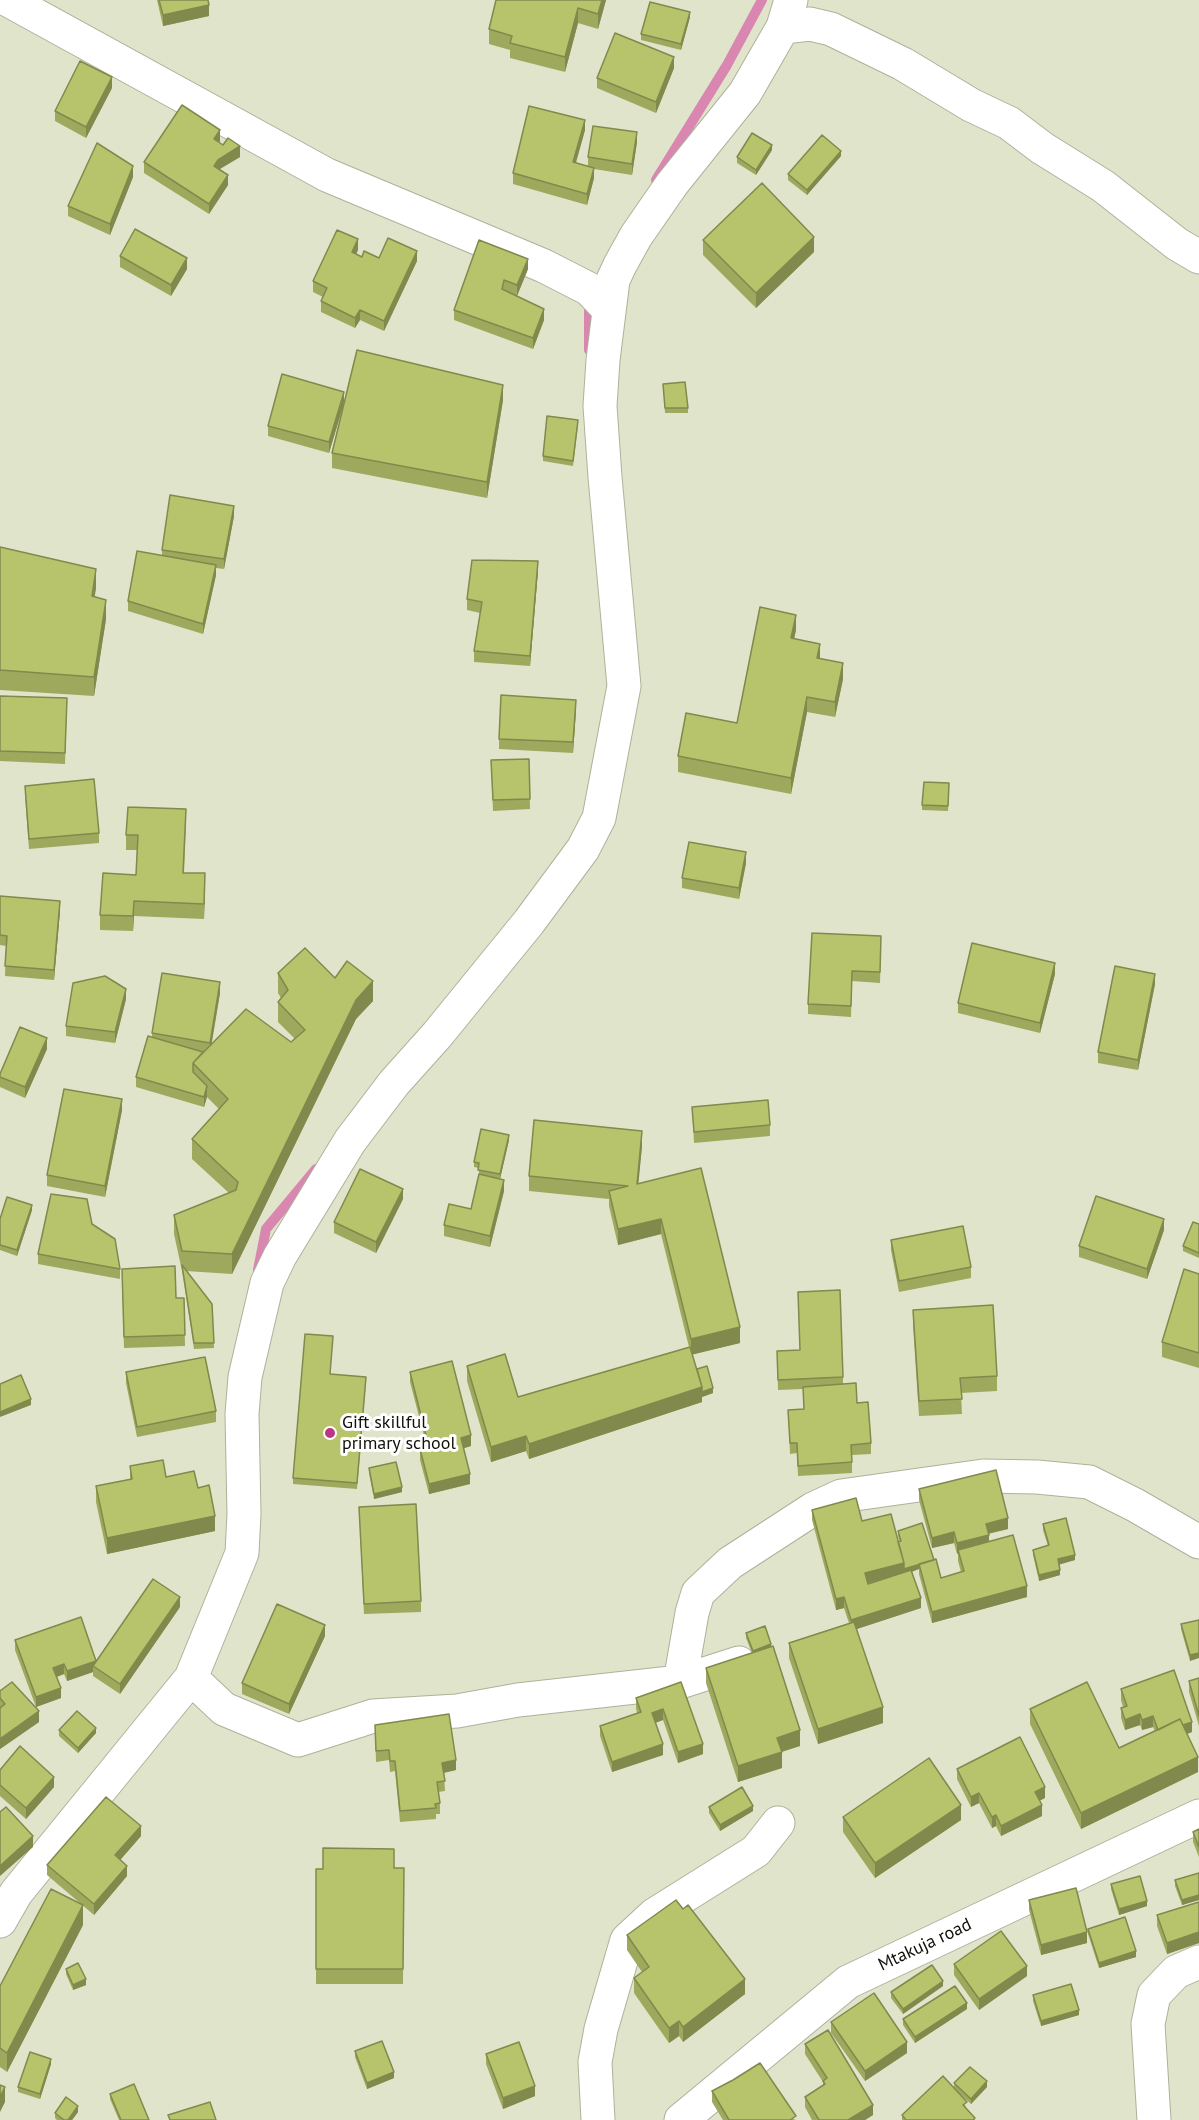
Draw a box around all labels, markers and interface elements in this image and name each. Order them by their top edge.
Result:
place label: Gift skillful primary school [342,1412,456,1454]
marker: Gift skillful primary school [323,1426,337,1440]
street label: Mtakuja road [875,1914,975,1976]

